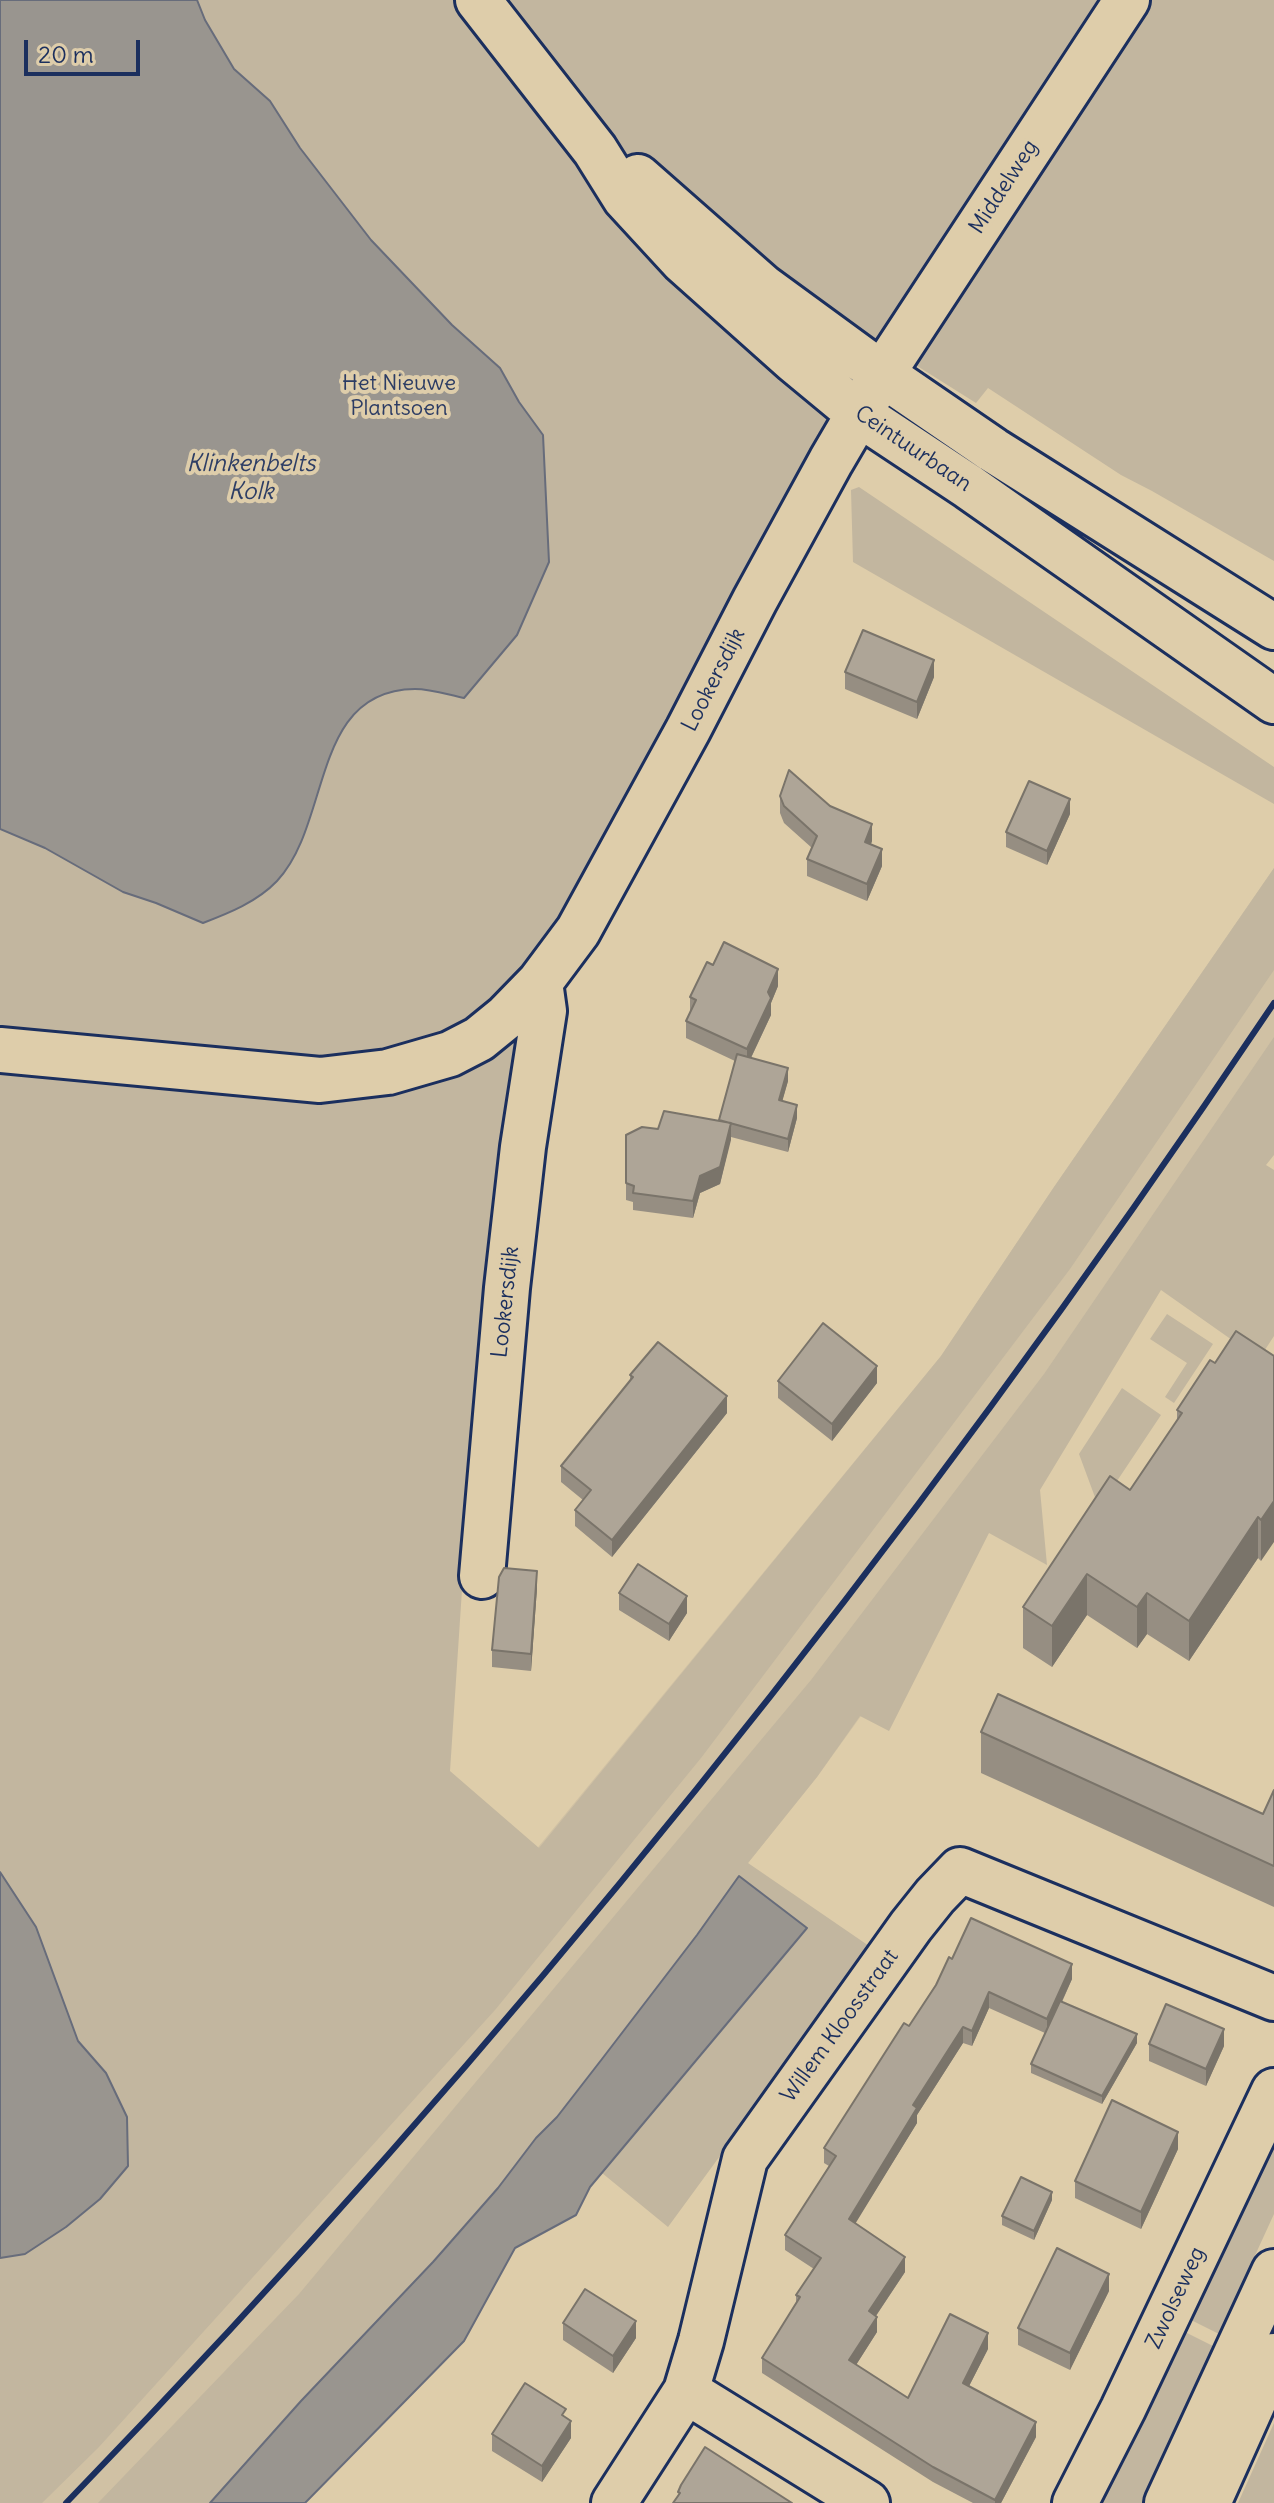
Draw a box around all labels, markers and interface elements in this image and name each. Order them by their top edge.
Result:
scale bar [28,24,144,74]
text: 20 m [38,39,94,69]
street label: Middelweg [964,135,1044,239]
park label: Het Nieuwe Plantsoen [342,371,456,422]
street label: Ceintuurbaan [850,400,976,498]
water label: Klinkenbelts Kolk [187,450,315,506]
street label: Lookersdijk [677,624,751,736]
street label: Lookersdijk [487,1245,525,1359]
street label: Willem Kloosstraat [776,1944,904,2108]
street label: Zwolseweg [1141,2243,1211,2353]

